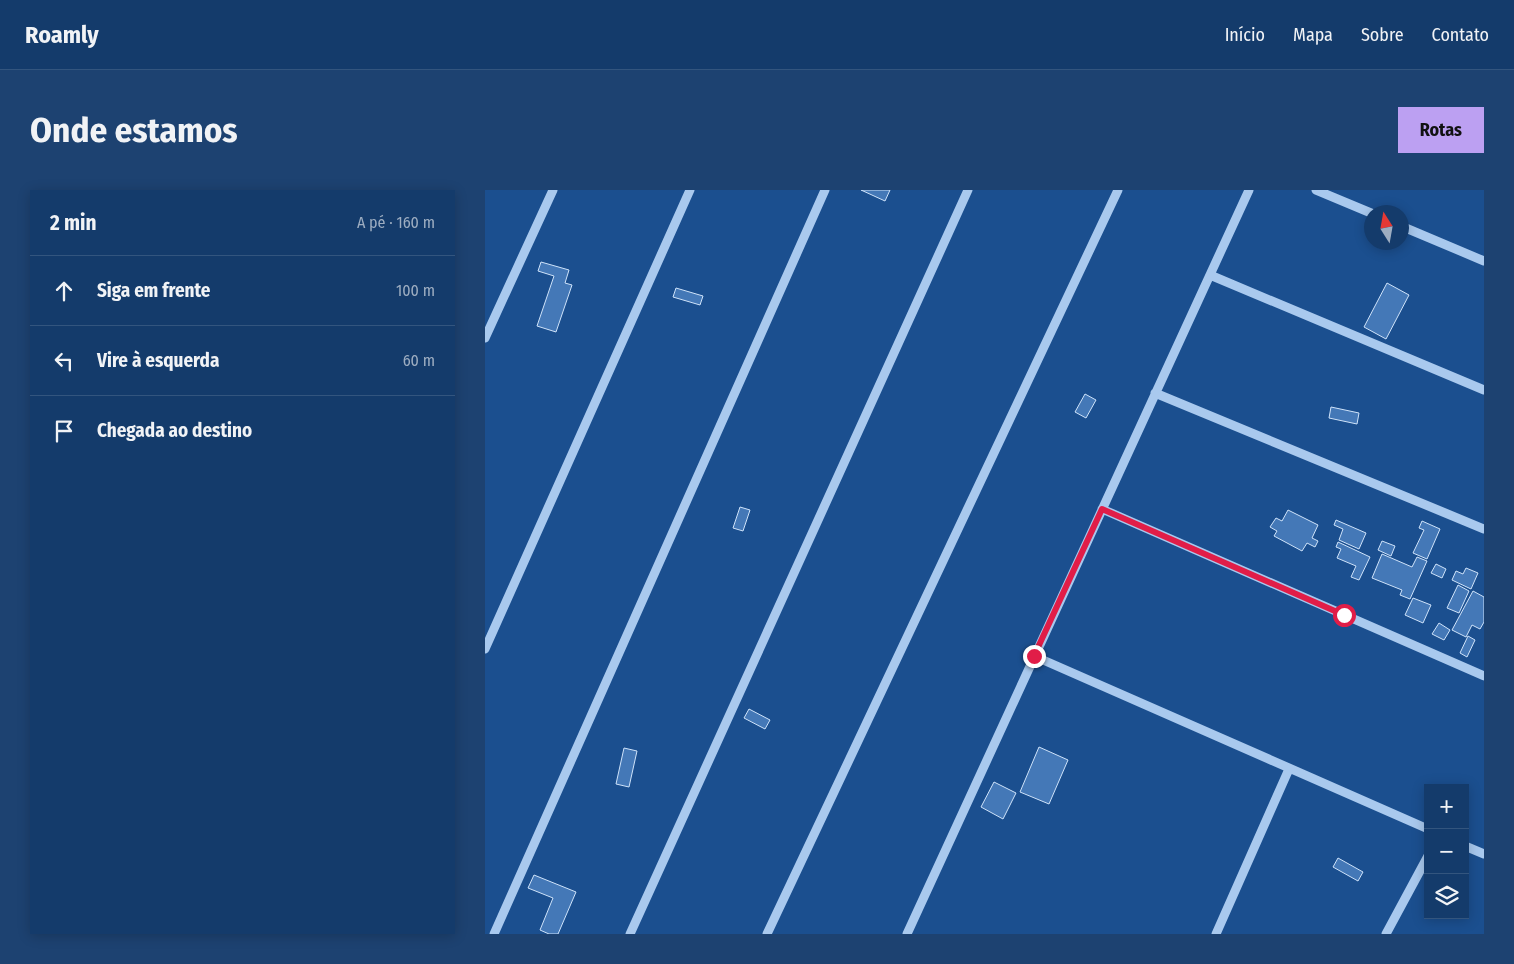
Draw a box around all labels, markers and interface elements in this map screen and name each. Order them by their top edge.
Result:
text: Roamly [25,21,99,49]
text: Início [1225,24,1265,46]
text: Mapa [1293,24,1333,46]
text: Sobre [1361,24,1404,46]
text: Contato [1432,24,1489,46]
button: Rotas [1398,107,1484,153]
text: Onde estamos [30,109,238,151]
north arrow [1364,205,1409,250]
text: 2 min [50,210,97,236]
text: A pé · 160 m [357,213,435,232]
icon: ahead [50,277,78,305]
text: Siga em frente [97,279,211,302]
text: 100 m [396,281,435,300]
icon: left [50,347,78,375]
text: Vire à esquerda [97,349,219,372]
text: 60 m [403,351,435,370]
icon: arrive [50,417,78,445]
text: Chegada ao destino [97,419,252,442]
route start [1333,604,1356,627]
route end [1023,645,1046,668]
map controls [1424,784,1469,919]
button: + [1424,784,1469,829]
button: − [1424,829,1469,874]
button: layers [1424,874,1469,919]

